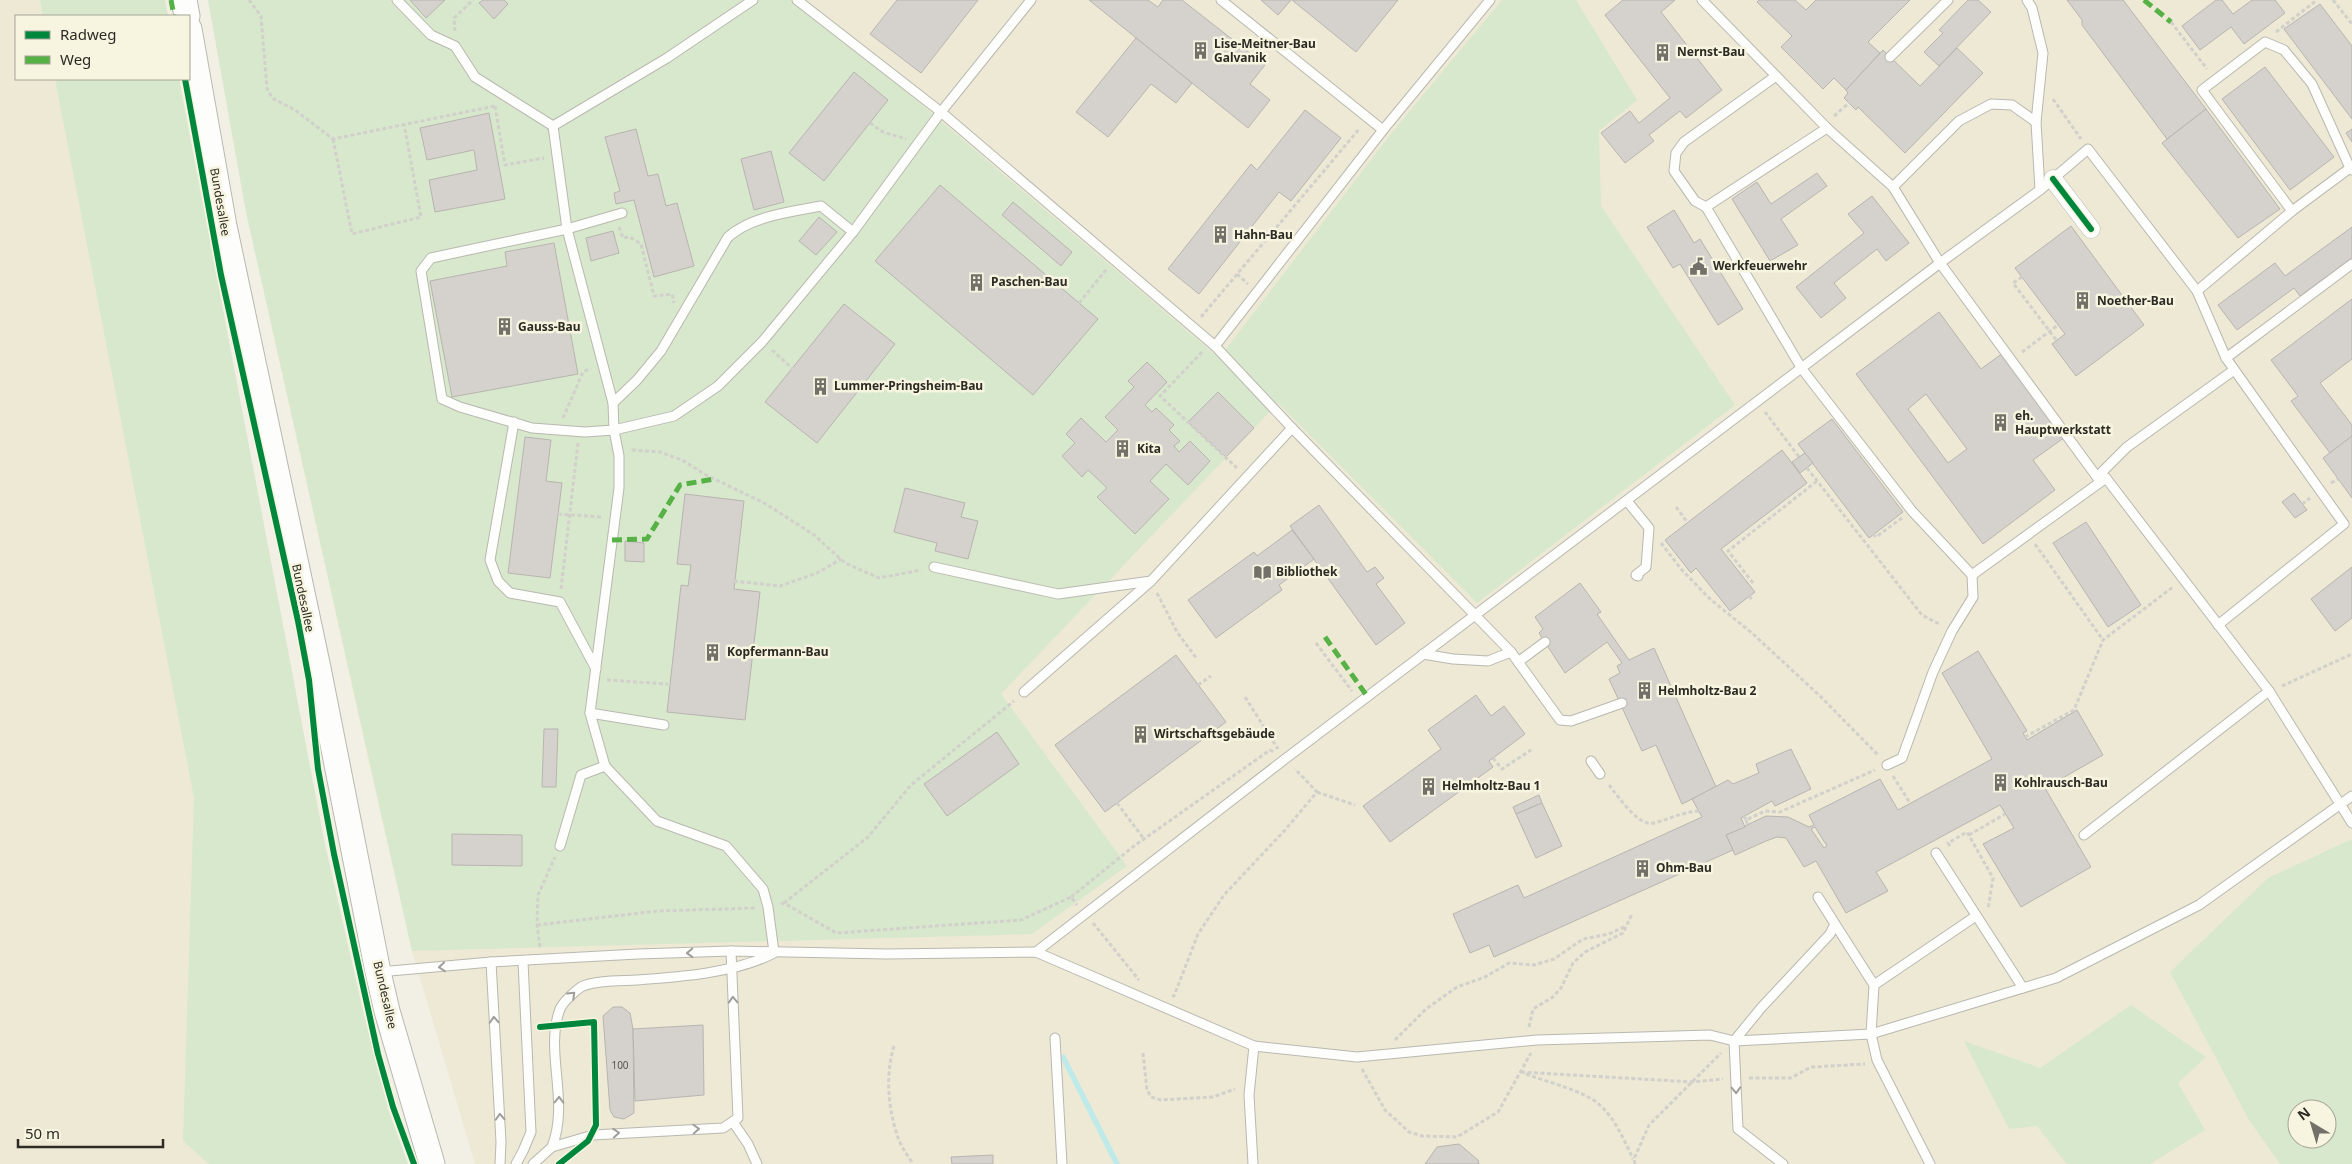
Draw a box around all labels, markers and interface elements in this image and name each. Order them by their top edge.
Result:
legend [15,15,190,80]
text: Radweg [60,24,116,44]
place label: Lise-Meitner-Bau Galvanik [1214,35,1316,66]
building icon: Lise-Meitner-Bau Galvanik [1190,41,1210,61]
building icon: Nernst-Bau [1653,42,1673,62]
place label: Nernst-Bau [1677,43,1745,60]
text: Weg [60,49,91,69]
street label: Bundesallee [206,166,235,238]
building icon: Hahn-Bau [1210,225,1230,245]
place label: Hahn-Bau [1234,226,1293,243]
public building icon: Werkfeuerwehr [1689,256,1709,276]
place label: Werkfeuerwehr [1713,257,1808,274]
building icon: Paschen-Bau [967,272,987,292]
place label: Paschen-Bau [991,273,1067,290]
building icon: Noether-Bau [2073,291,2093,311]
place label: Noether-Bau [2097,292,2174,309]
building icon: Gauss-Bau [494,317,514,337]
place label: Gauss-Bau [518,318,581,335]
building icon: Lummer-Pringsheim-Bau [810,376,830,396]
place label: Lummer-Pringsheim-Bau [834,377,983,394]
place label: eh. Hauptwerkstatt [2015,407,2111,438]
building icon: eh. Hauptwerkstatt [1991,413,2011,433]
building icon: Kita [1113,439,1133,459]
place label: Kita [1137,440,1161,457]
street label: Bundesallee [288,562,319,634]
library icon: Bibliothek [1252,562,1272,582]
place label: Bibliothek [1276,563,1338,580]
building icon: Kopfermann-Bau [703,642,723,662]
place label: Kopfermann-Bau [727,643,829,660]
building icon: Helmholtz-Bau 2 [1634,681,1654,701]
place label: Helmholtz-Bau 2 [1658,682,1757,699]
building icon: Wirtschaftsgebäude [1130,724,1150,744]
place label: Wirtschaftsgebäude [1154,725,1275,742]
building icon: Kohlrausch-Bau [1990,773,2010,793]
place label: Kohlrausch-Bau [2014,774,2108,791]
building icon: Helmholtz-Bau 1 [1418,776,1438,796]
place label: Helmholtz-Bau 1 [1442,777,1540,794]
building icon: Ohm-Bau [1632,858,1652,878]
place label: Ohm-Bau [1656,859,1712,876]
one-way arrow [686,947,694,958]
street label: Bundesallee [369,959,402,1031]
one-way arrow [438,961,446,972]
one-way arrow [566,992,575,1001]
one-way arrow [728,996,739,1004]
one-way arrow [489,1016,500,1024]
house number: 100 [611,1058,629,1072]
one-way arrow [1731,1086,1742,1094]
one-way arrow [554,1095,564,1103]
north arrow [2287,1099,2337,1149]
text: N [2293,1102,2314,1124]
one-way arrow [495,1112,506,1120]
scale bar [18,1116,162,1148]
text: 50 m [25,1123,60,1143]
one-way arrow [692,1124,700,1134]
one-way arrow [612,1128,620,1139]

